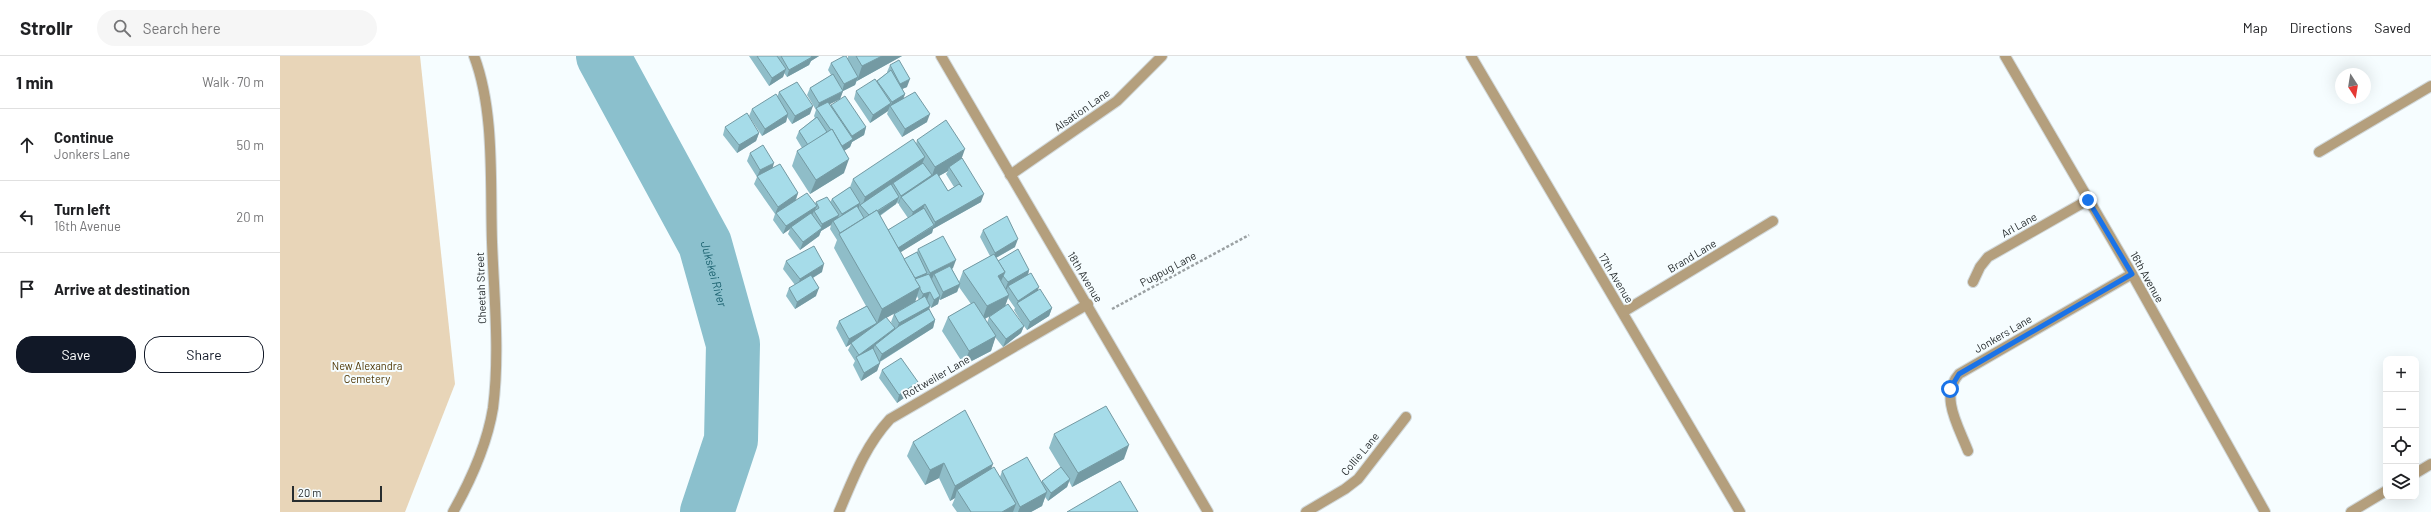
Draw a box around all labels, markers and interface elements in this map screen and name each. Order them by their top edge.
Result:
search box [97,10,377,46]
text: Strollr [20,16,73,39]
icon: search [111,17,133,39]
text: Search here [143,19,221,37]
text: Map [2243,19,2268,36]
text: Directions [2290,19,2352,36]
text: Saved [2374,19,2411,36]
north arrow [2335,68,2371,104]
text: 1 min [16,72,53,92]
text: Walk · 70 m [202,74,264,90]
street label: Alsation Lane [1052,86,1112,133]
text: Continue [54,128,114,146]
icon: ahead [16,134,38,156]
text: 50 m [237,137,264,153]
text: Jonkers Lane [54,146,130,162]
route end [2079,191,2097,209]
text: Turn left [54,200,110,218]
icon: left [16,206,38,228]
text: 20 m [236,209,264,225]
street label: Arl Lane [1999,209,2039,240]
text: 16th Avenue [54,218,121,234]
street label: Brand Lane [1665,236,1718,275]
water label: Jukskei River [699,239,730,309]
street label: Pugpug Lane [1137,248,1198,289]
street label: 18th Avenue [1065,249,1106,304]
street label: 16th Avenue [2128,249,2167,305]
street label: 17th Avenue [1596,250,1637,305]
street label: Cheetah Street [473,252,488,324]
icon: arrive [16,278,38,300]
text: Arrive at destination [54,280,190,298]
street label: Jonkers Lane [1972,312,2034,355]
button: Save [16,336,136,373]
button: Share [144,336,264,373]
street label: Rottweiler Lane [900,352,972,401]
map controls [2383,356,2419,500]
button: + [2383,356,2419,392]
park label: New Alexandra Cemetery [332,359,402,385]
route start [1941,380,1959,398]
button: − [2383,392,2419,428]
button: locate [2383,428,2419,464]
street label: Collie Lane [1338,429,1381,478]
button: layers [2383,464,2419,500]
scale bar [292,484,382,503]
text: 20 m [298,486,321,499]

